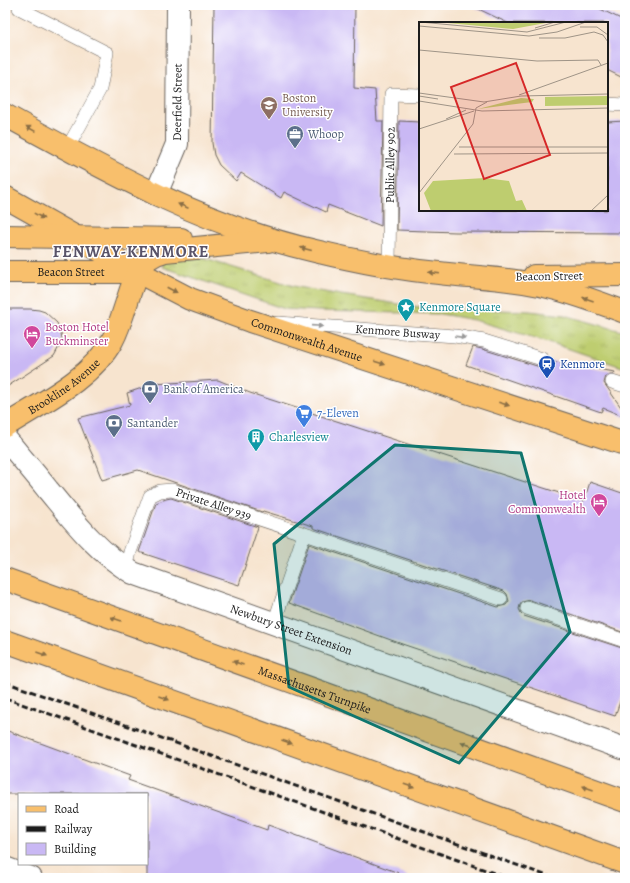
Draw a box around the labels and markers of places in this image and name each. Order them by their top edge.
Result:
place label: Boston University [282,90,333,120]
school or university icon: Boston University [259,95,279,120]
office icon: Whoop [285,124,305,149]
place label: Whoop [307,126,344,142]
place icon: Kenmore Square [396,297,416,322]
place label: Kenmore Square [419,299,501,315]
place label: Boston Hotel Buckminster [45,319,109,349]
hotel icon: Boston Hotel Buckminster [22,324,42,349]
station icon: Kenmore [537,354,557,379]
place label: Kenmore [560,356,605,372]
bank icon: Bank of America [140,379,160,404]
place label: Bank of America [163,381,244,397]
supermarket icon: 7-Eleven [294,403,314,428]
place label: 7-Eleven [317,405,359,421]
bank icon: Santander [104,413,124,438]
place label: Santander [127,415,178,431]
building icon: Charlesview [246,427,266,452]
place label: Charlesview [269,429,329,445]
place label: Hotel Commonwealth [508,487,587,517]
hotel icon: Hotel Commonwealth [589,492,609,517]

